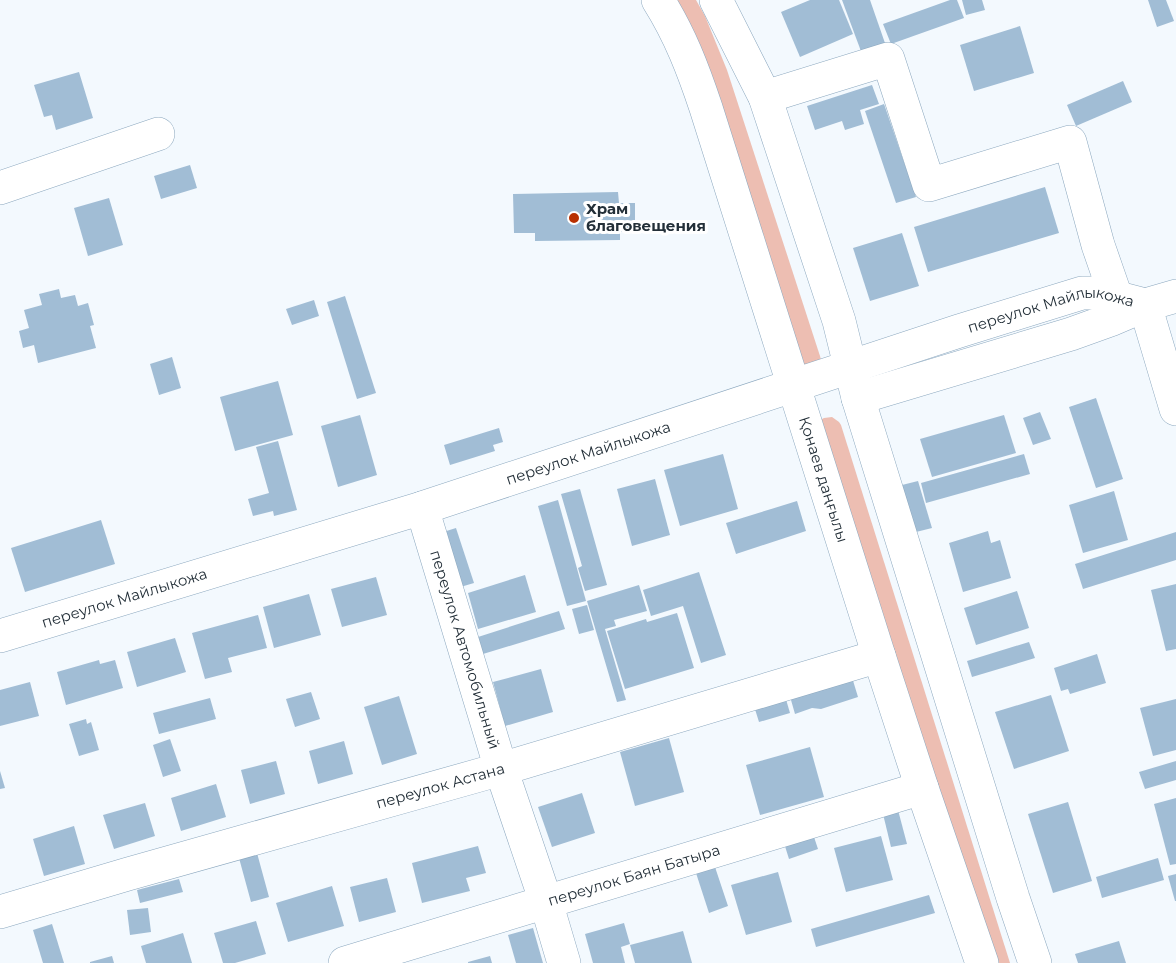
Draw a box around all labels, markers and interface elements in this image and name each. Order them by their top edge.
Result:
place label: Храм благовещения [586,199,706,235]
marker: Храм благовещения [567,211,581,225]
street label: переулок Майлыкожа [965,283,1136,337]
street label: Қонаев даңғылы [795,414,853,545]
street label: переулок Майлыкожа [503,417,673,489]
street label: переулок Автомобильный [426,548,504,751]
street label: переулок Майлыкожа [39,564,209,632]
street label: переулок Астана [374,758,507,813]
street label: переулок Баян Батыра [546,840,722,910]

